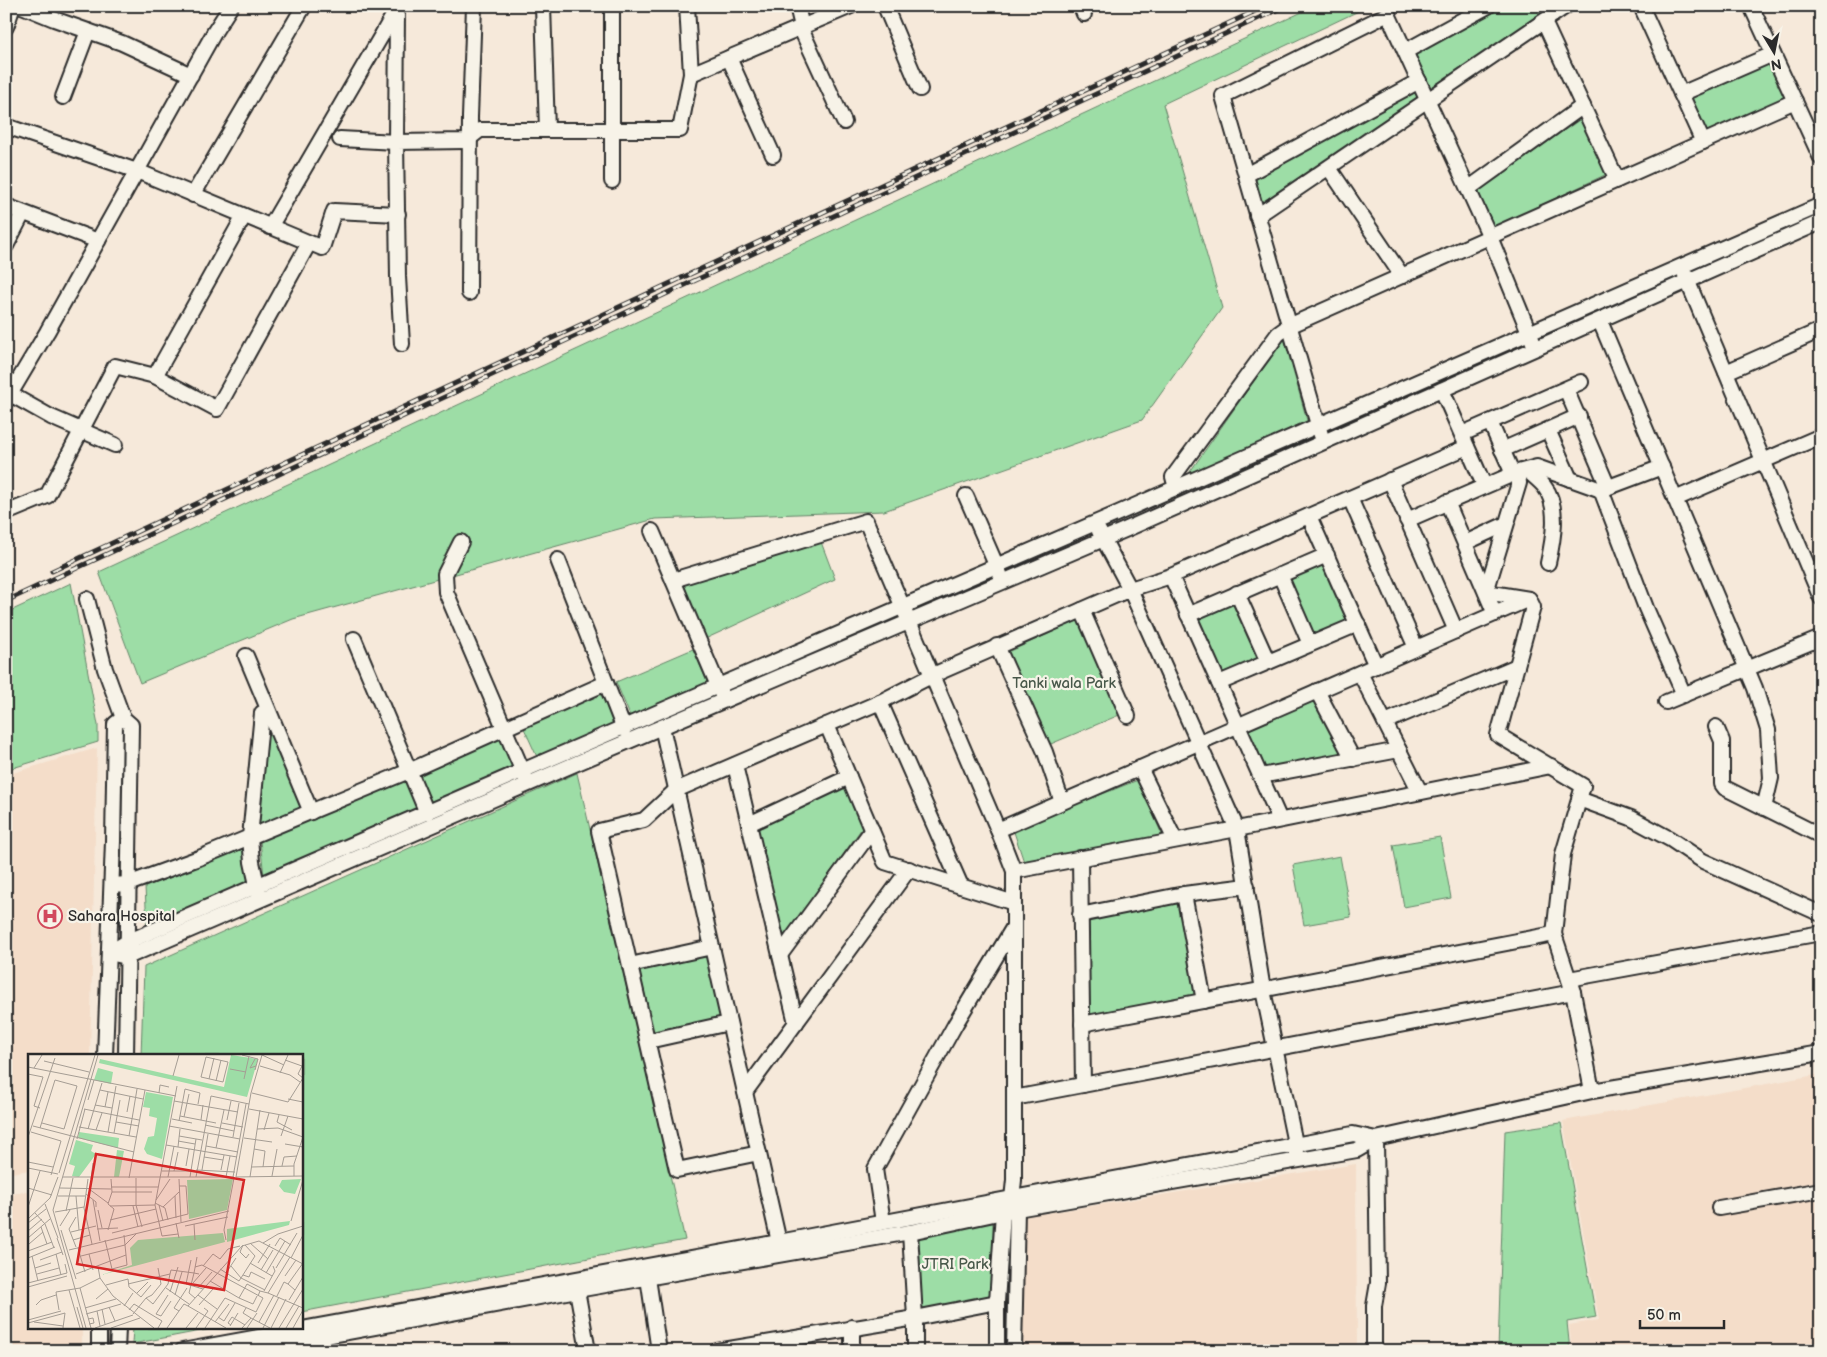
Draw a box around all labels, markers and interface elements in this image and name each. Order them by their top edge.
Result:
north arrow [1750,28,1800,78]
text: N [1770,55,1783,74]
park label: Tanki wala Park [1012,674,1116,693]
hospital icon: Sahara Hospital [37,903,63,929]
place label: Sahara Hospital [68,907,175,926]
inset map [28,1054,302,1330]
park label: JTRI Park [922,1255,989,1274]
scale bar [1640,1297,1723,1329]
text: 50 m [1647,1306,1681,1325]

